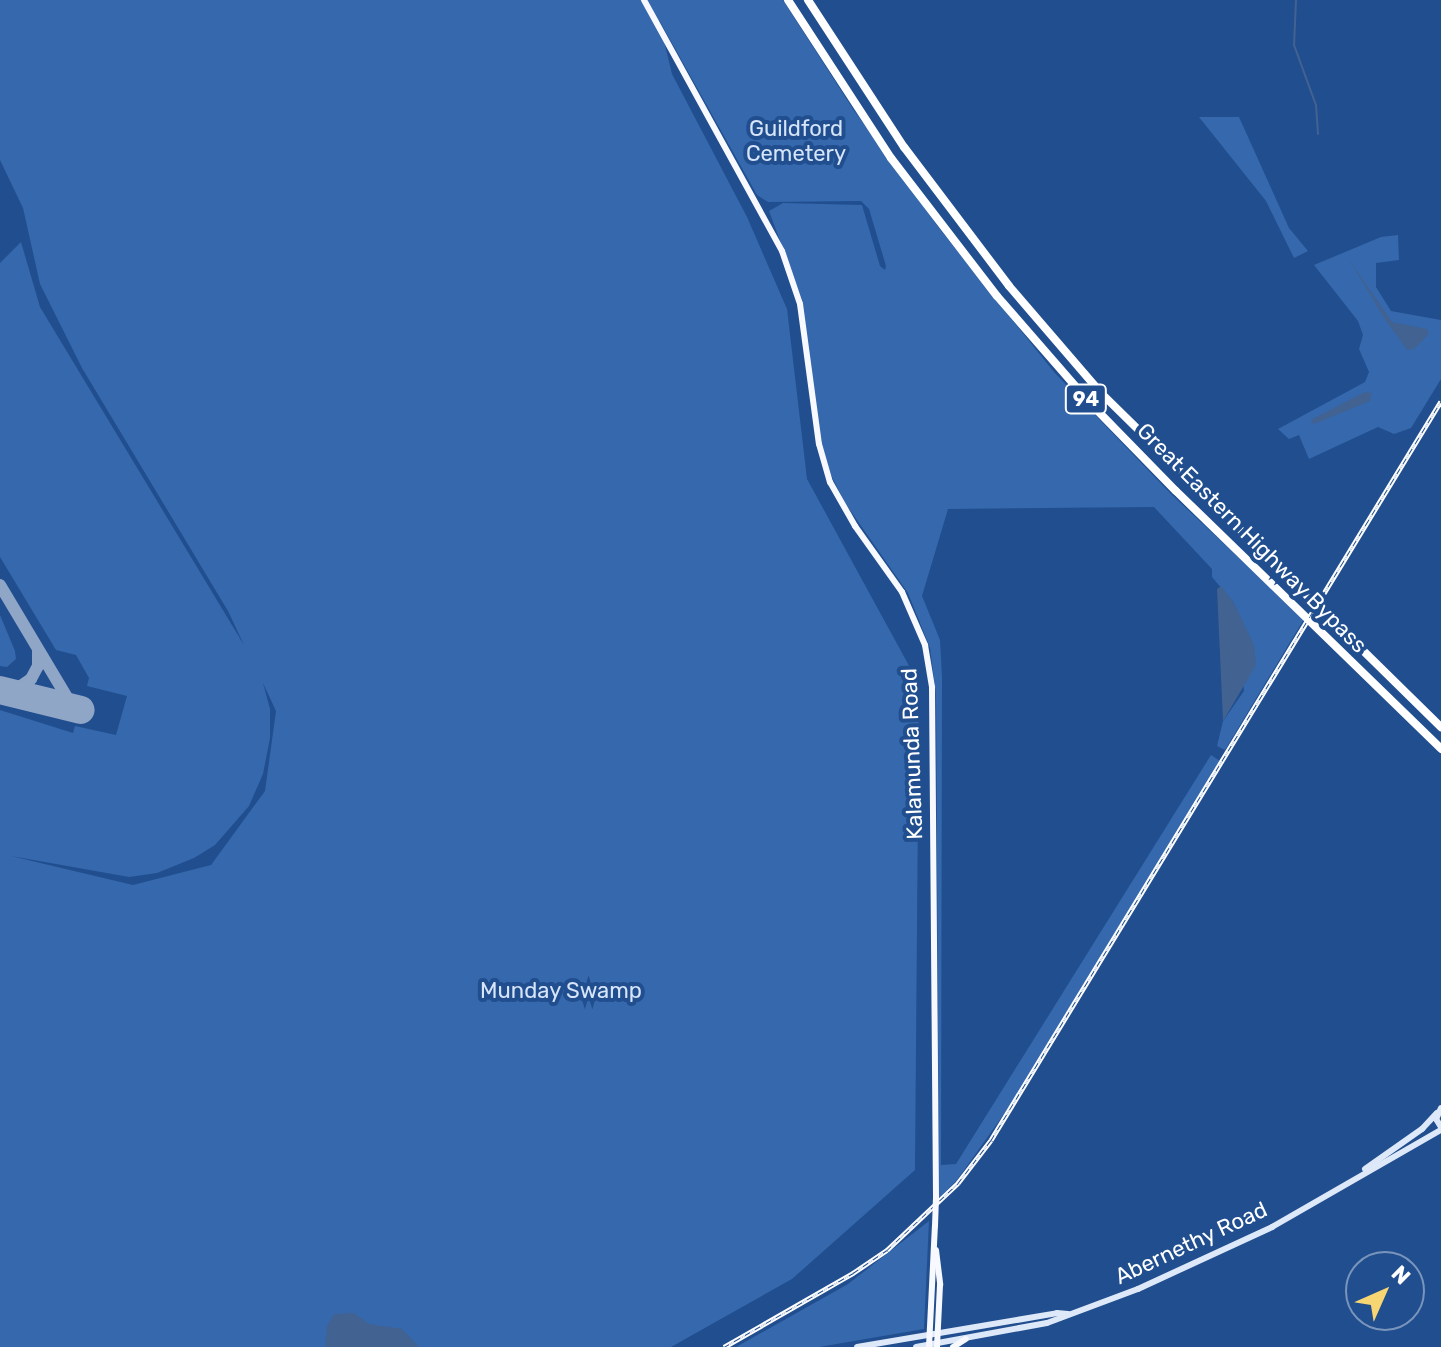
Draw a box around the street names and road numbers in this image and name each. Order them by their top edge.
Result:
road number: 94 [1064,383,1108,415]
street label: Great Eastern Highway Bypass [1131,417,1373,659]
street label: Kalamunda Road [896,668,928,840]
street label: Abernethy Road [1110,1196,1272,1290]

